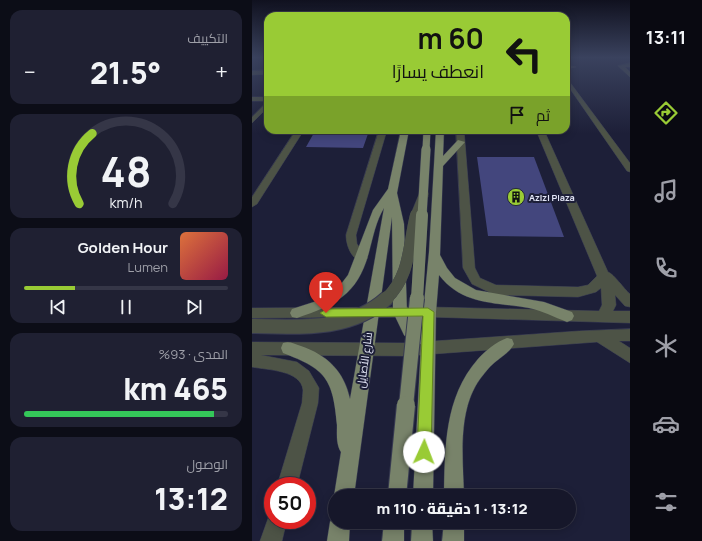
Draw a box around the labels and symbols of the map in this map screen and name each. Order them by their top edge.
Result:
building icon: Azizi Plaza [506,187,526,207]
place label: Azizi Plaza [529,191,575,204]
pin [309,272,343,313]
street label: شارع الأصايل [353,331,376,389]
position arrow [403,431,445,473]
speed limit sign: 50 [264,477,316,529]

